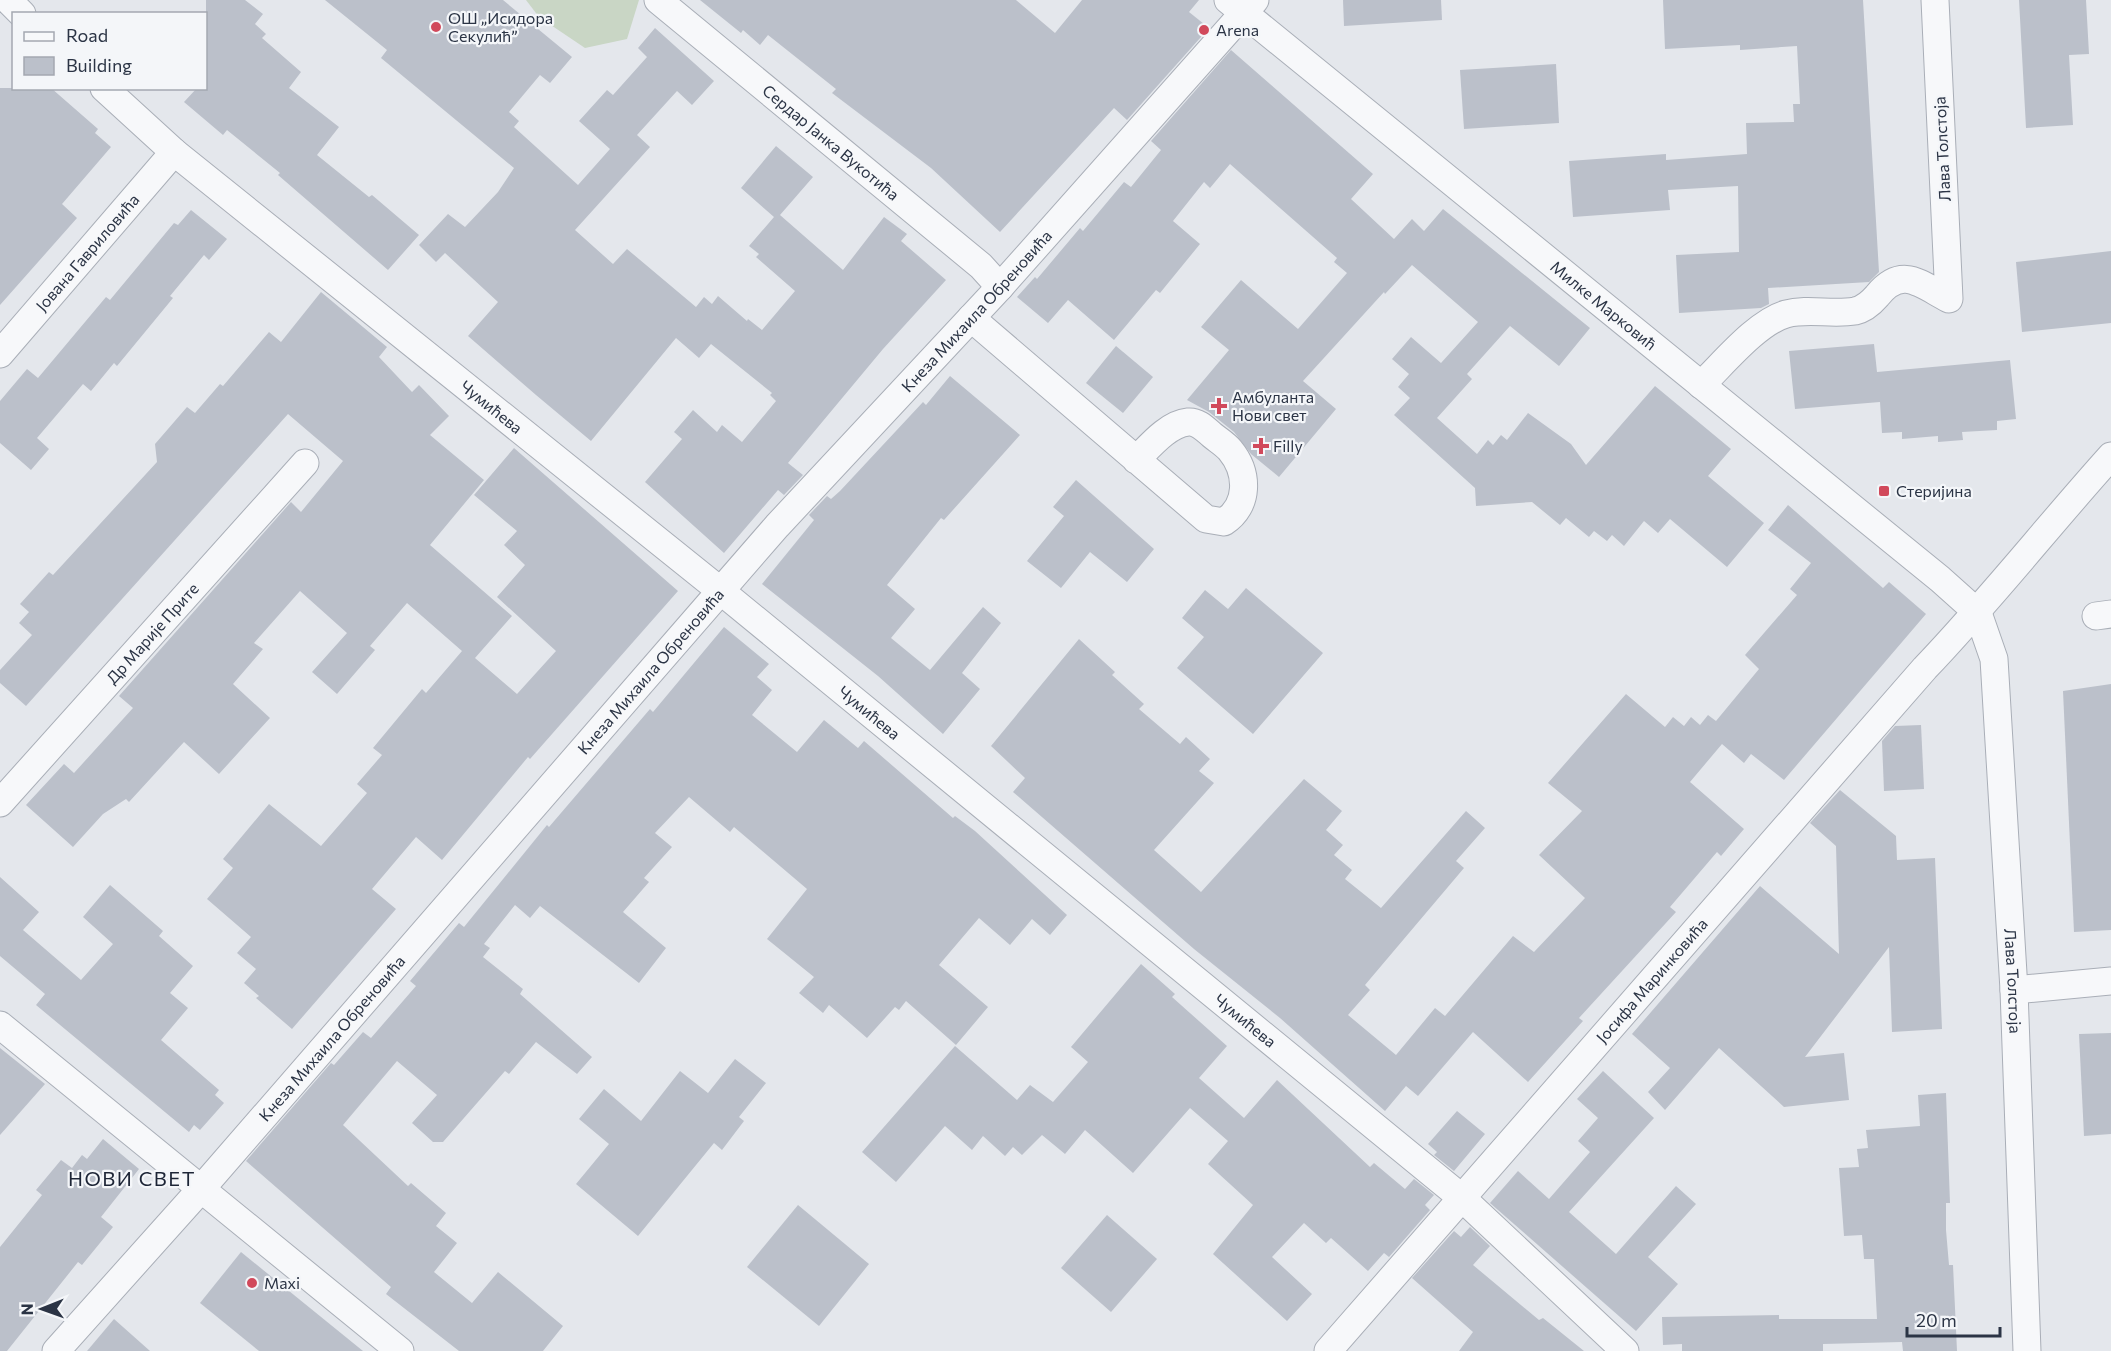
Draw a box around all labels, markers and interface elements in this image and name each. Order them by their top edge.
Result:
place label: ОШ „Исидора Секулић” [448,8,553,45]
legend [12,12,207,90]
marker: ОШ „Исидора Секулић” [429,20,443,34]
place label: Arena [1216,20,1259,39]
marker: Arena [1197,23,1211,37]
text: Road [66,24,108,46]
text: Building [66,54,132,76]
street label: Сердар Јанка Вукотића [759,80,903,204]
street label: Лава Толстоја [1929,96,1954,202]
street label: Јована Гавриловића [31,190,143,315]
street label: Кнеза Михаила Обреновића [897,226,1055,396]
street label: Милке Марковић [1547,256,1661,354]
street label: Чумићева [457,376,527,437]
place label: Амбуланта Нови свет [1232,387,1314,424]
marker: Амбуланта Нови свет [1210,397,1228,415]
place label: Filly [1273,436,1303,455]
marker: Filly [1254,439,1268,453]
place label: Стеријина [1896,481,1972,500]
marker: Стеријина [1877,484,1891,498]
street label: Др Марије Прите [102,579,202,687]
street label: Кнеза Михаила Обреновића [573,584,727,758]
street label: Чумићева [835,681,904,743]
street label: Јосифа Маринковића [1592,914,1711,1046]
street label: Лава Толстоја [2001,928,2026,1034]
street label: Кнеза Михаила Обреновића [254,951,409,1125]
street label: Чумићева [1211,989,1280,1051]
district label: НОВИ СВЕТ [68,1166,196,1190]
place label: Maxi [264,1273,300,1292]
marker: Maxi [245,1276,259,1290]
north arrow [12,1279,72,1339]
scale bar [1907,1300,2000,1338]
text: N [17,1303,36,1315]
text: 20 m [1916,1309,1957,1331]

